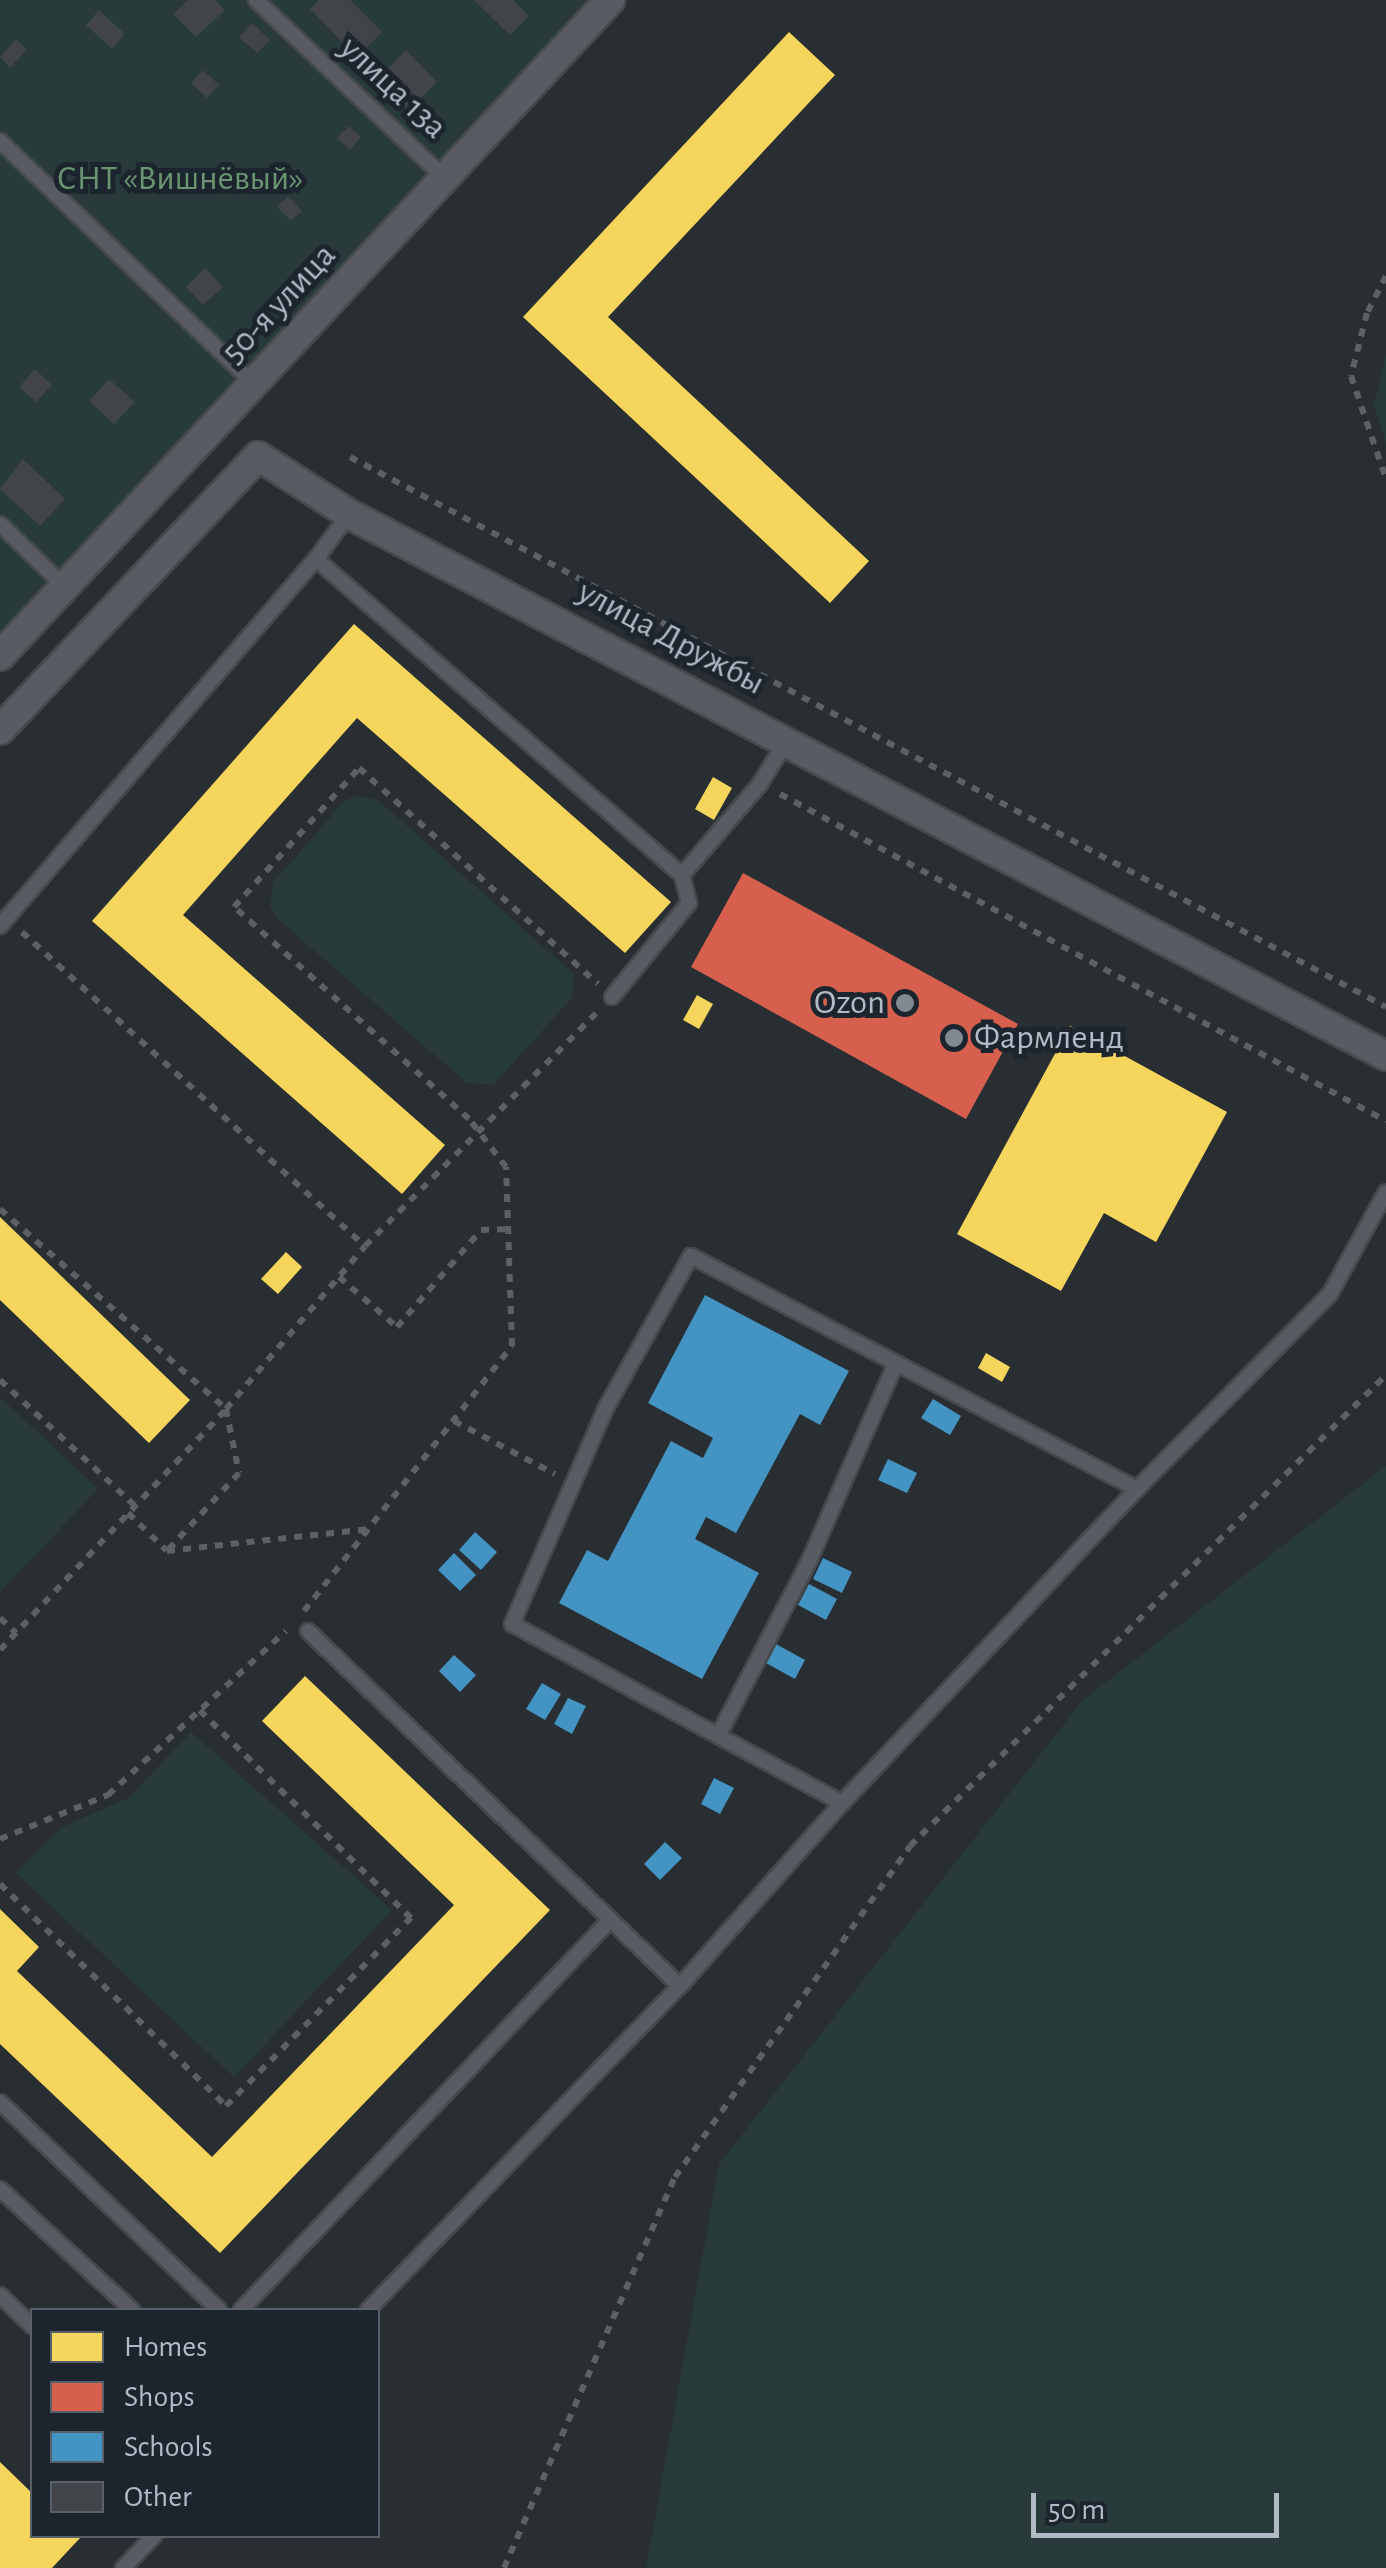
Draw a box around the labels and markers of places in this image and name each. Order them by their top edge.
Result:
place label: Ozon [814,982,885,1024]
marker: Ozon [894,992,916,1014]
place label: Фармленд [974,1017,1124,1059]
marker: Фармленд [943,1027,965,1049]

